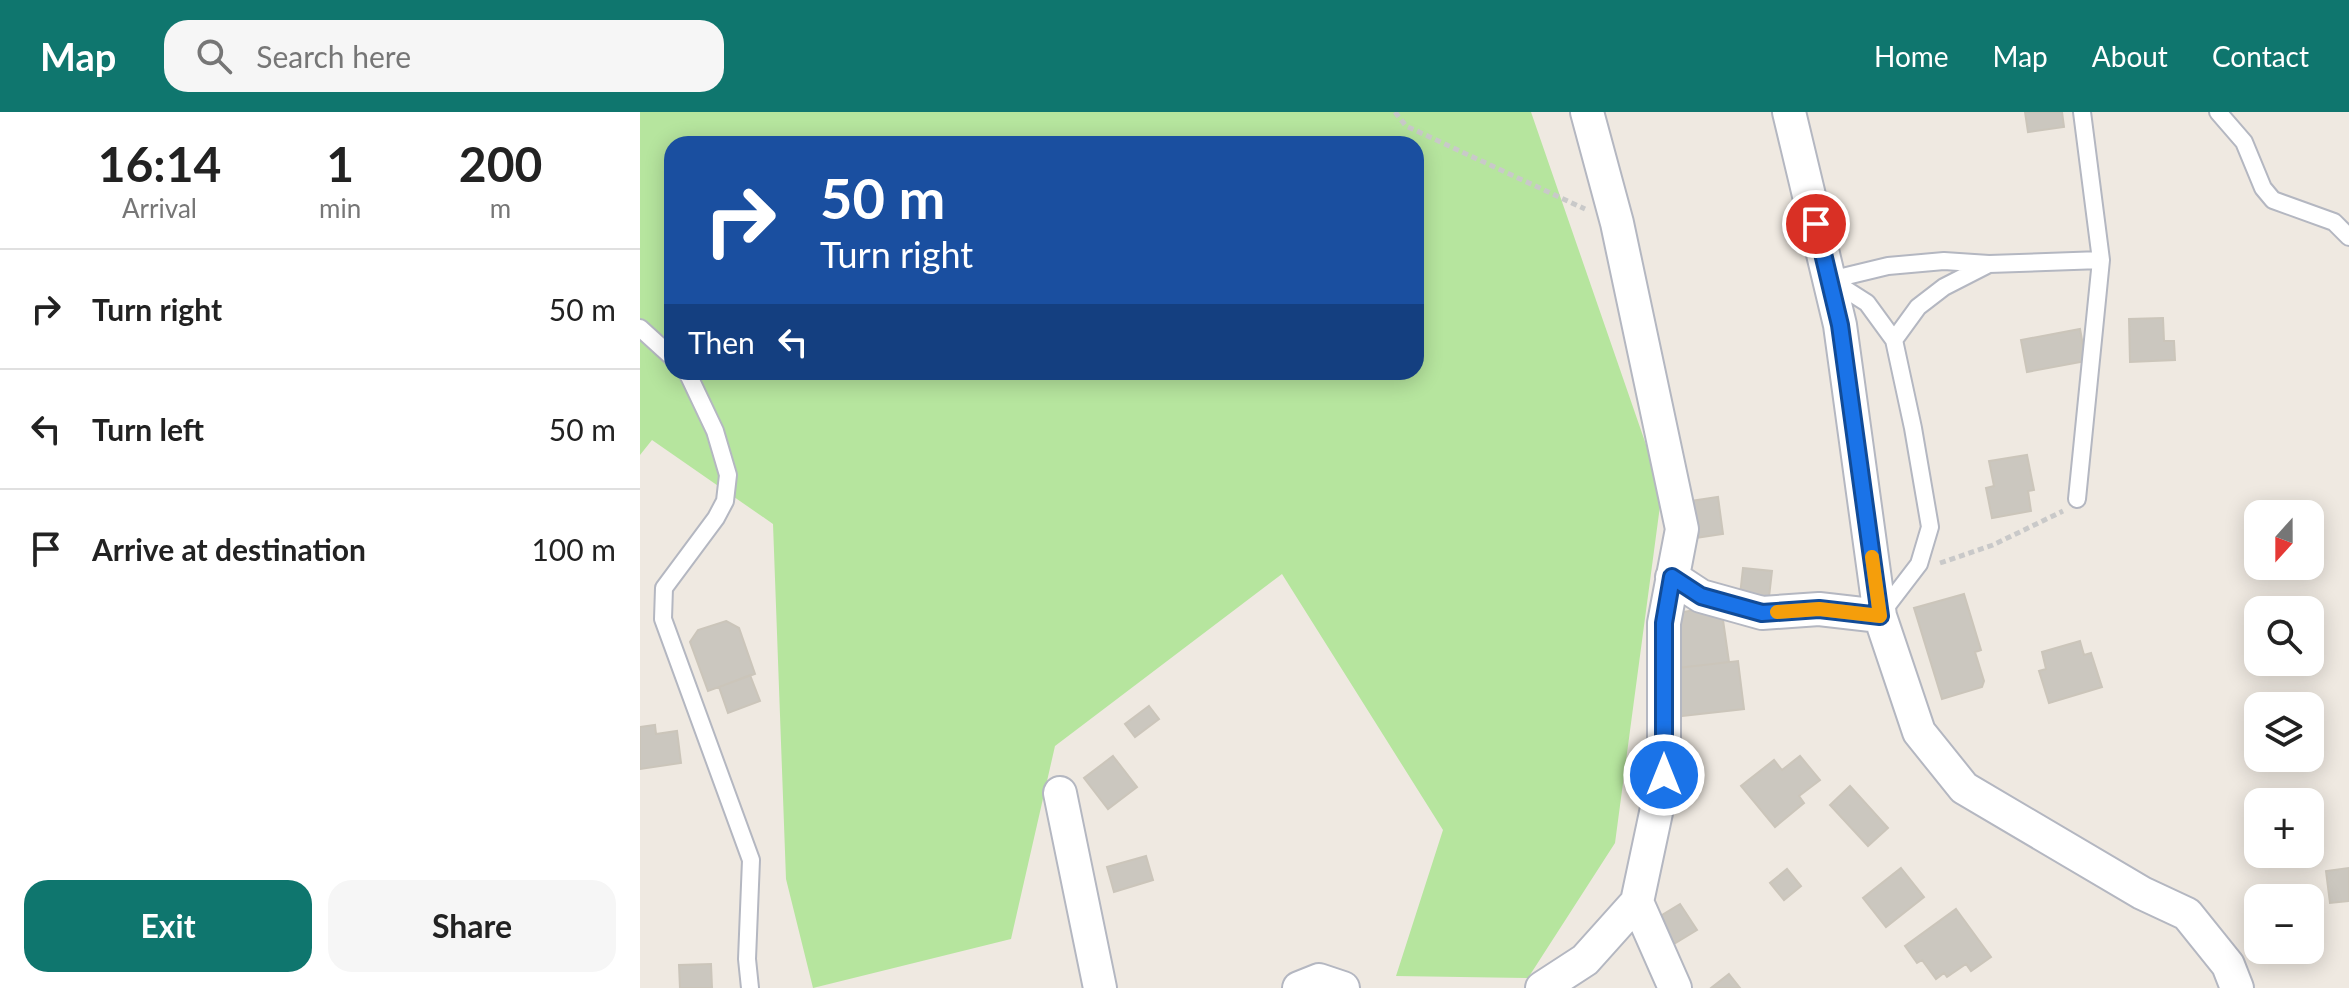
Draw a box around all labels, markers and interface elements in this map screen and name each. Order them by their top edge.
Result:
search box [164,20,724,92]
text: Map [40,33,116,79]
icon: search [192,34,236,78]
text: Search here [256,38,411,74]
text: Home [1874,39,1949,73]
text: Map [1993,39,2048,73]
text: About [2092,39,2168,73]
text: Contact [2212,39,2309,73]
text: 16:14 [98,135,221,192]
text: 1 [326,135,354,192]
text: 200 [459,135,542,192]
text: 50 m [820,164,945,231]
icon: right [688,168,792,272]
pin [1782,190,1850,258]
text: Arrival [122,192,197,224]
text: min [319,192,361,224]
text: m [490,192,511,224]
icon: arrive [1794,202,1838,246]
text: Turn right [820,232,973,276]
icon: right [24,287,68,331]
text: Turn right [92,291,222,327]
text: 50 m [549,291,616,327]
icon: left [771,320,815,364]
text: Then [688,324,755,360]
icon: left [24,407,68,451]
text: Turn left [92,411,204,447]
text: 50 m [549,411,616,447]
north arrow [2244,500,2324,580]
map controls [2244,500,2324,964]
icon: arrive [24,527,68,571]
text: Arrive at destination [92,531,366,567]
text: 100 m [531,531,616,567]
button: search [2244,596,2324,676]
button: layers [2244,692,2324,772]
position arrow [1622,733,1706,817]
button: + [2244,788,2324,868]
button: Exit [24,880,312,972]
button: Share [328,880,616,972]
button: − [2244,884,2324,964]

